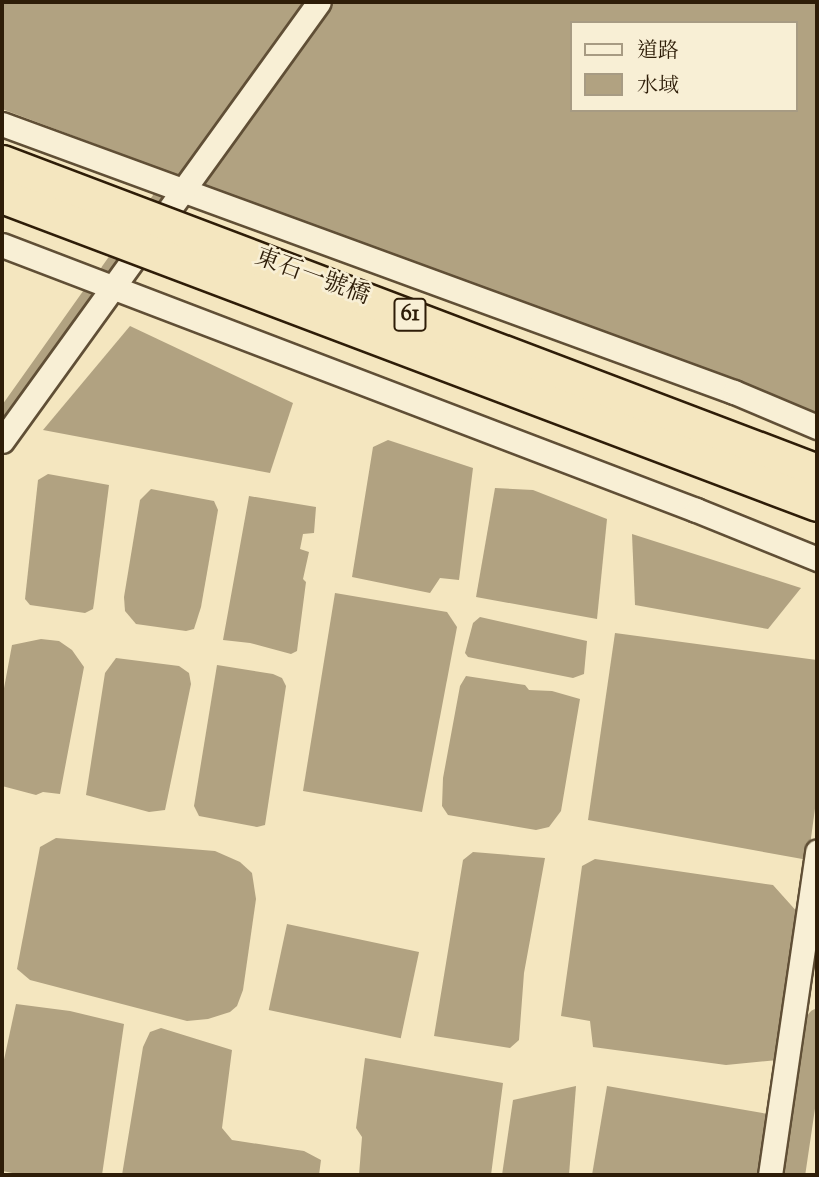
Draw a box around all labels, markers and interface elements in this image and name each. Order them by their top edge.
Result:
legend [570,21,798,112]
text: 道路 [637,37,679,67]
text: 水域 [637,72,679,102]
street label: 東石一號橋 [251,244,373,312]
road number: 61 [392,296,428,334]

